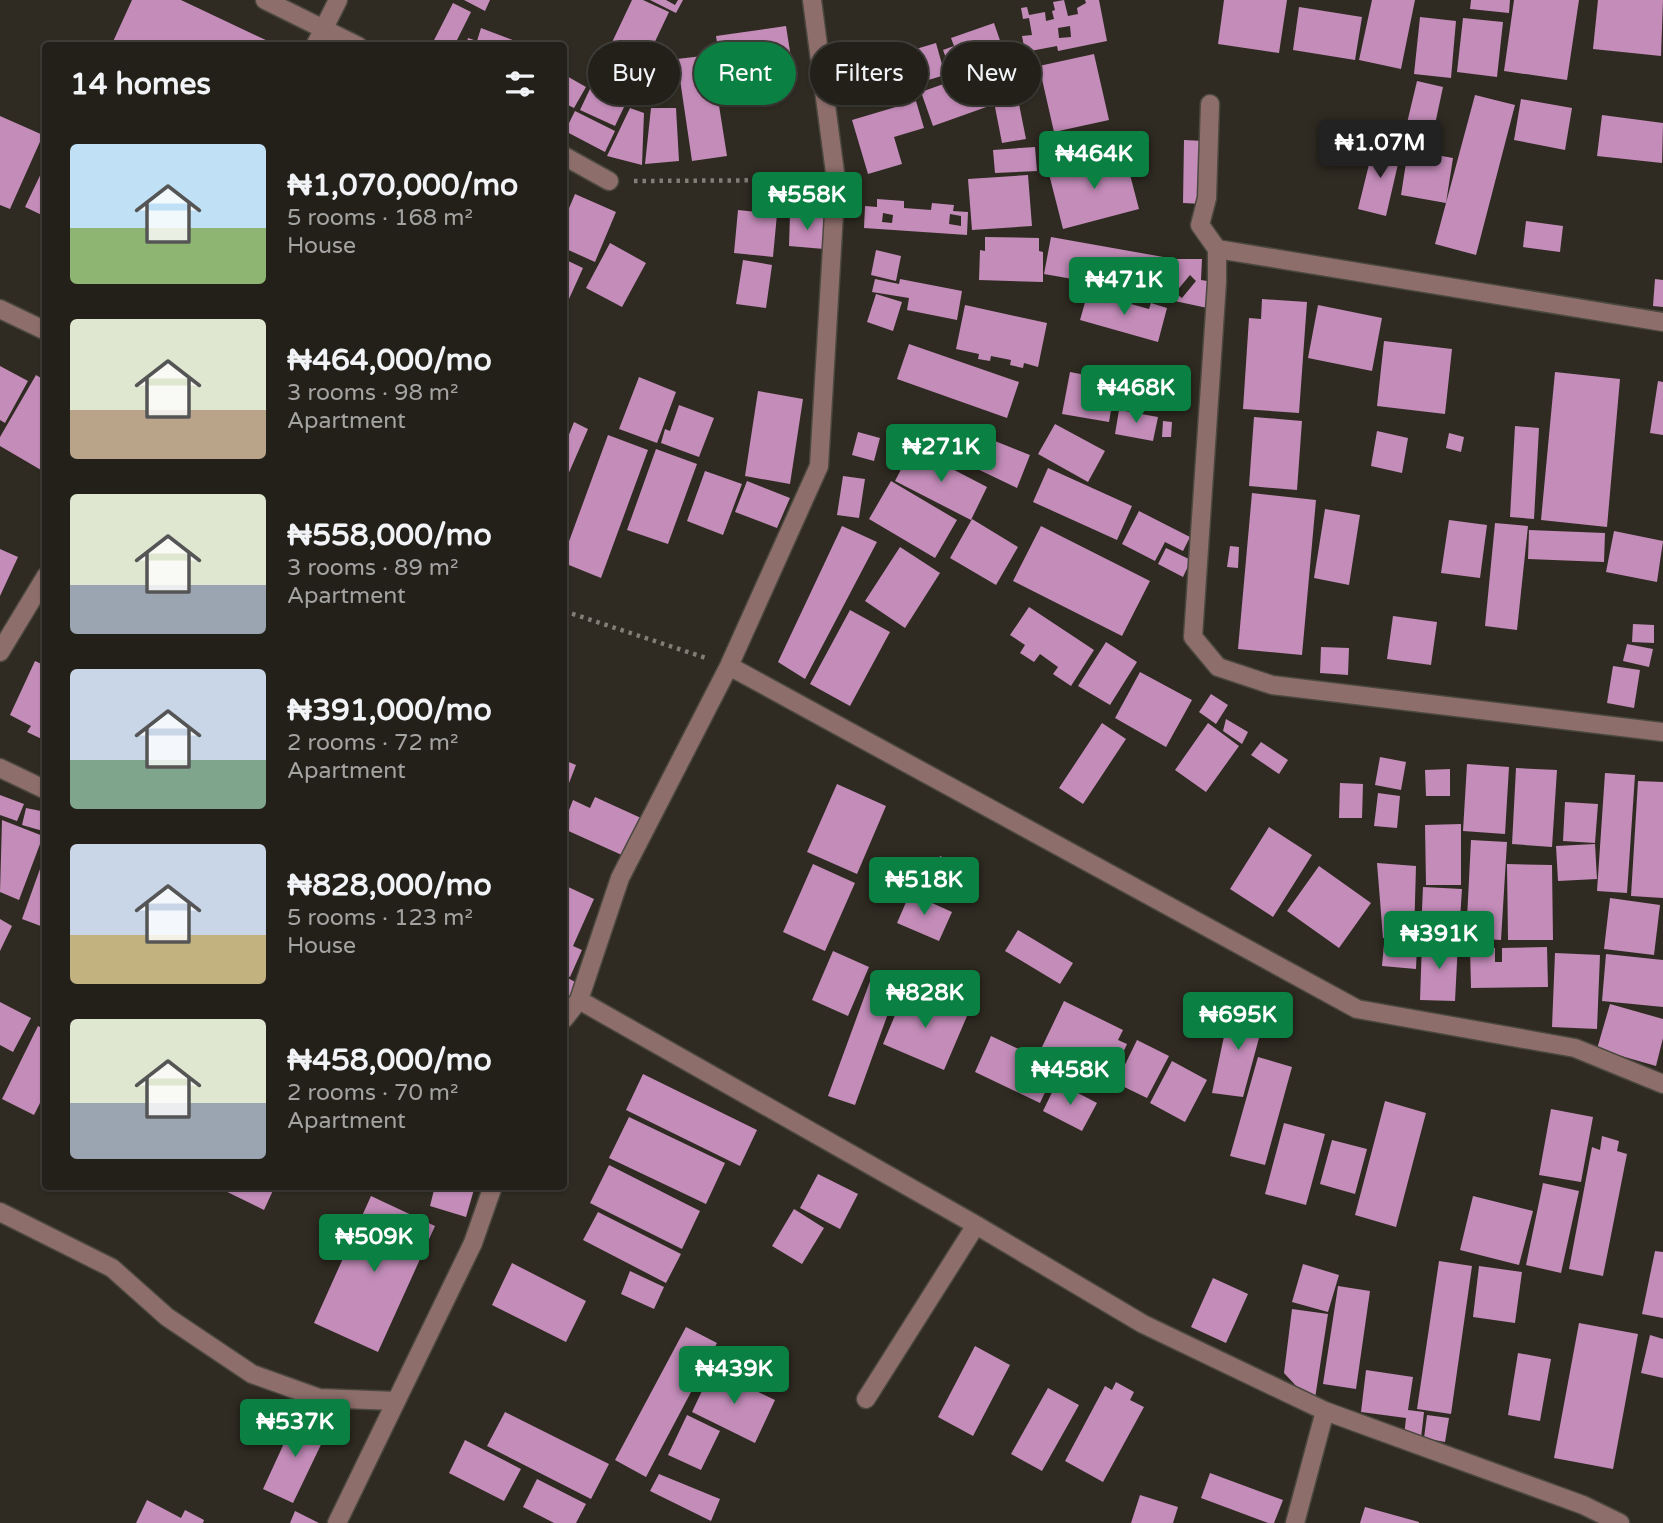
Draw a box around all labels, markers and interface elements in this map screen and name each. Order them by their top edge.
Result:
chip: Buy [588,42,680,105]
chip: Rent [694,42,796,105]
chip: Filters [810,42,928,105]
chip: New [942,42,1041,105]
icon: filters [501,65,539,103]
text: 14 homes [70,66,211,103]
pin: ₦1.07M [1323,120,1437,180]
text: ₦1.07M [1335,129,1425,157]
pin: ₦464K [1045,132,1143,191]
text: ₦464K [1055,140,1133,168]
text: ₦1,070,000/mo [287,167,518,204]
icon: home [126,172,210,256]
pin: ₦558K [758,173,856,232]
text: ₦558K [768,181,846,209]
text: 5 rooms · 168 m² [287,204,473,232]
text: House [287,232,356,260]
pin: ₦471K [1075,258,1173,317]
text: ₦471K [1085,266,1163,294]
text: ₦464,000/mo [287,342,492,379]
icon: home [126,347,210,431]
pin: ₦468K [1087,366,1185,425]
text: ₦468K [1097,374,1175,402]
text: 3 rooms · 98 m² [287,379,458,407]
text: Apartment [287,407,406,435]
pin: ₦271K [892,424,990,484]
text: ₦271K [902,433,980,461]
text: ₦558,000/mo [287,517,492,554]
icon: home [126,522,210,606]
text: 3 rooms · 89 m² [287,554,458,582]
text: Apartment [287,582,406,610]
text: ₦391,000/mo [287,692,492,729]
icon: home [126,697,210,781]
text: 2 rooms · 72 m² [287,729,458,757]
text: Apartment [287,757,406,785]
pin: ₦518K [875,858,973,917]
text: ₦518K [885,866,963,894]
text: ₦828,000/mo [287,867,492,904]
icon: home [126,872,210,956]
text: 5 rooms · 123 m² [287,904,473,932]
pin: ₦391K [1390,912,1488,971]
text: ₦391K [1400,920,1478,948]
text: House [287,932,356,960]
pin: ₦828K [876,970,974,1030]
text: ₦828K [886,979,964,1007]
pin: ₦695K [1189,992,1287,1052]
text: ₦695K [1199,1001,1277,1029]
text: ₦458,000/mo [287,1042,492,1079]
icon: home [126,1047,210,1131]
pin: ₦458K [1021,1048,1119,1107]
text: ₦458K [1031,1056,1109,1084]
text: 2 rooms · 70 m² [287,1079,458,1107]
text: Apartment [287,1107,406,1135]
pin: ₦509K [325,1214,423,1274]
text: ₦509K [335,1223,413,1251]
pin: ₦439K [685,1346,783,1406]
text: ₦439K [695,1355,773,1383]
pin: ₦537K [246,1400,344,1459]
text: ₦537K [256,1408,334,1436]

